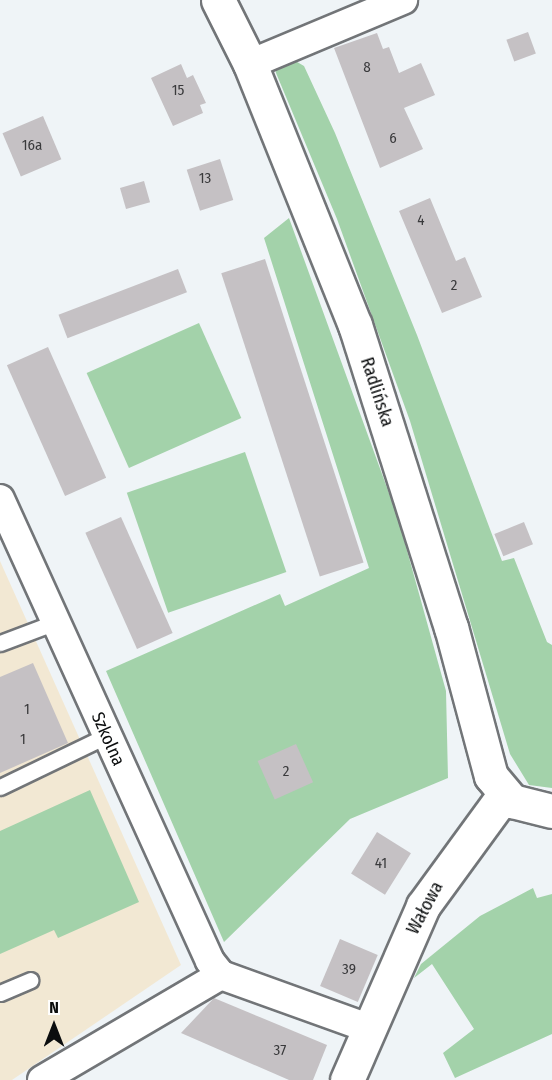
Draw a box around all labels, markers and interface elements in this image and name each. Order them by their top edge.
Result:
house number: 8 [363,59,371,77]
house number: 15 [172,82,184,100]
house number: 6 [389,130,397,148]
house number: 16a [22,137,42,155]
house number: 13 [199,170,211,188]
house number: 4 [417,212,425,230]
house number: 2 [451,277,457,295]
street label: Radlińska [356,355,398,429]
house number: 1 [24,701,30,719]
street label: Szkolna [87,709,129,769]
house number: 1 [20,731,26,749]
house number: 2 [283,763,289,781]
house number: 41 [375,855,387,873]
street label: Wałowa [402,878,448,938]
house number: 39 [342,961,356,979]
north arrow [24,996,84,1056]
text: N [49,998,59,1017]
house number: 37 [274,1042,286,1060]

